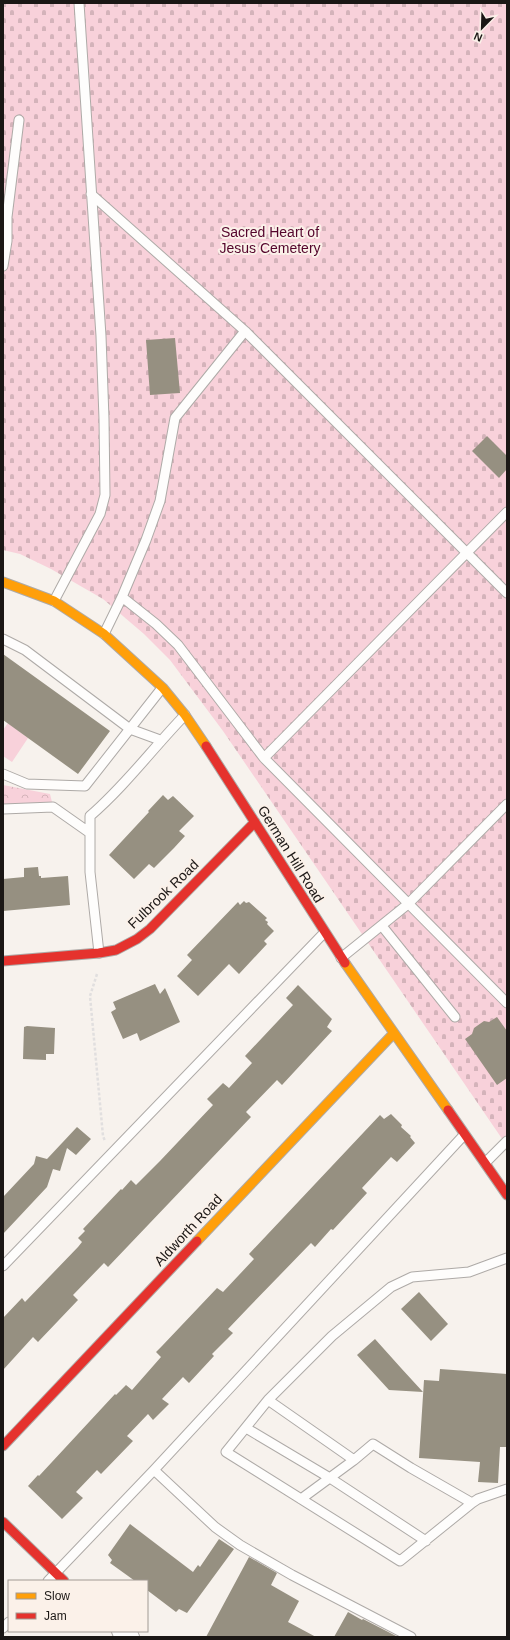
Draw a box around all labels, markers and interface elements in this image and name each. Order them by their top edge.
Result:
north arrow [462,8,502,48]
text: N [472,30,484,44]
park label: Sacred Heart of Jesus Cemetery [219,224,321,256]
street label: German Hill Road [255,803,327,905]
street label: Fulbrook Road [124,856,202,932]
street label: Aldworth Road [151,1191,225,1269]
legend [8,1580,148,1632]
text: Slow [44,1589,70,1603]
text: Jam [44,1609,67,1623]

